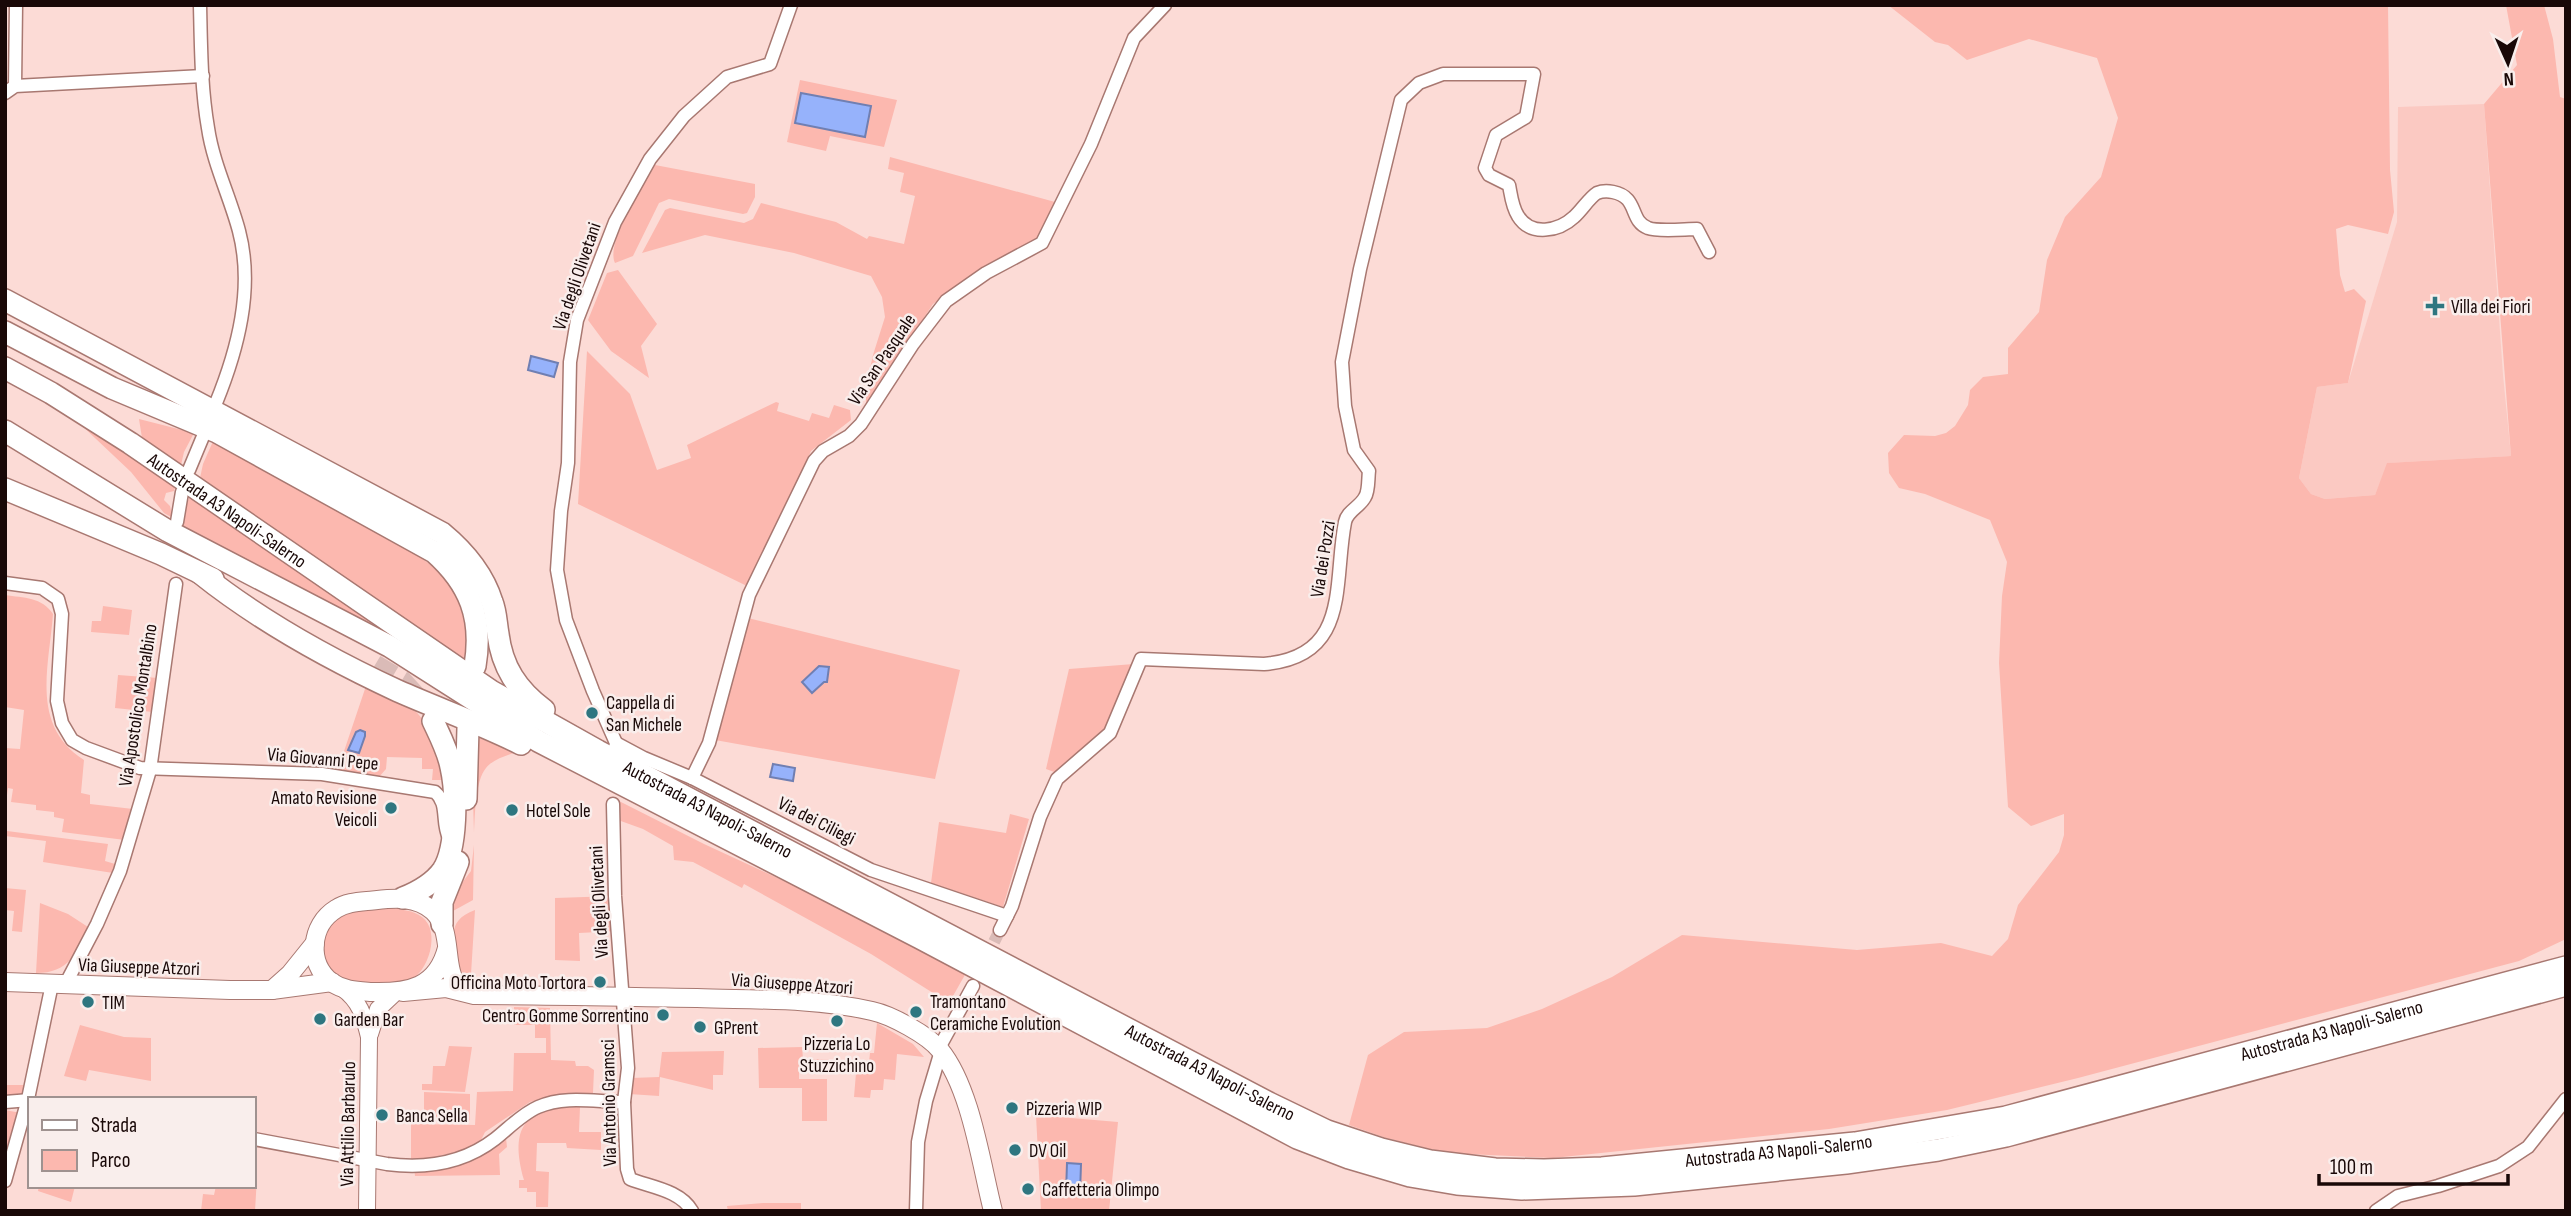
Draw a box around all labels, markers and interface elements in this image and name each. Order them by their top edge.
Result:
north arrow [2473,28,2543,98]
text: N [2503,67,2514,90]
street label: Via degli Olivetani [548,220,607,333]
marker: Villa dei Fiori [2425,296,2445,316]
place label: Villa dei Fiori [2451,296,2531,319]
street label: Via San Pasquale [843,310,921,410]
street label: Autostrada A3 Napoli-Salerno [142,448,310,574]
street label: Via dei Pozzi [1306,519,1341,599]
street label: Via Apostolico Montalbino [114,622,163,788]
place label: Cappella di San Michele [606,692,682,737]
marker: Cappella di San Michele [584,705,600,721]
street label: Via Giovanni Pepe [266,743,379,776]
street label: Autostrada A3 Napoli-Salerno [618,756,796,864]
place label: Amato Revisione Veicoli [270,787,377,832]
street label: Via dei Ciliegi [774,792,859,851]
marker: Amato Revisione Veicoli [383,800,399,816]
place label: Hotel Sole [526,800,591,823]
marker: Hotel Sole [504,802,520,818]
street label: Via degli Olivetani [585,845,614,959]
street label: Via Giuseppe Atzori [78,954,200,981]
street label: Via Giuseppe Atzori [730,969,853,1000]
place label: Officina Moto Tortora [451,972,586,995]
marker: Officina Moto Tortora [592,974,608,990]
place label: Tramontano Ceramiche Evolution [930,991,1061,1036]
place label: TIM [102,992,125,1015]
marker: TIM [80,994,96,1010]
street label: Autostrada A3 Napoli-Salerno [2237,996,2425,1067]
marker: Tramontano Ceramiche Evolution [908,1004,924,1020]
place label: Centro Gomme Sorrentino [482,1005,649,1028]
marker: Centro Gomme Sorrentino [655,1007,671,1023]
place label: Garden Bar [334,1009,404,1032]
marker: Garden Bar [312,1011,328,1027]
marker: Pizzeria Lo Stuzzichino [829,1013,845,1029]
place label: GPrent [714,1017,759,1040]
marker: GPrent [692,1019,708,1035]
street label: Autostrada A3 Napoli-Salerno [1120,1019,1298,1127]
place label: Pizzeria Lo Stuzzichino [800,1033,874,1078]
street label: Via Antonio Gramsci [597,1039,622,1167]
street label: Via Attilio Barbarulo [336,1061,361,1187]
legend [28,1097,256,1188]
place label: Pizzeria WIP [1026,1098,1102,1121]
marker: Pizzeria WIP [1004,1100,1020,1116]
place label: Banca Sella [396,1105,468,1128]
marker: Banca Sella [374,1107,390,1123]
text: Strada [91,1113,137,1138]
street label: Autostrada A3 Napoli-Salerno [1683,1130,1874,1173]
place label: DV Oil [1029,1140,1066,1163]
marker: DV Oil [1007,1142,1023,1158]
scale bar [2319,1142,2508,1186]
text: Parco [91,1148,130,1173]
text: 100 m [2330,1155,2373,1180]
place label: Caffetteria Olimpo [1042,1179,1159,1202]
marker: Caffetteria Olimpo [1020,1181,1036,1197]

